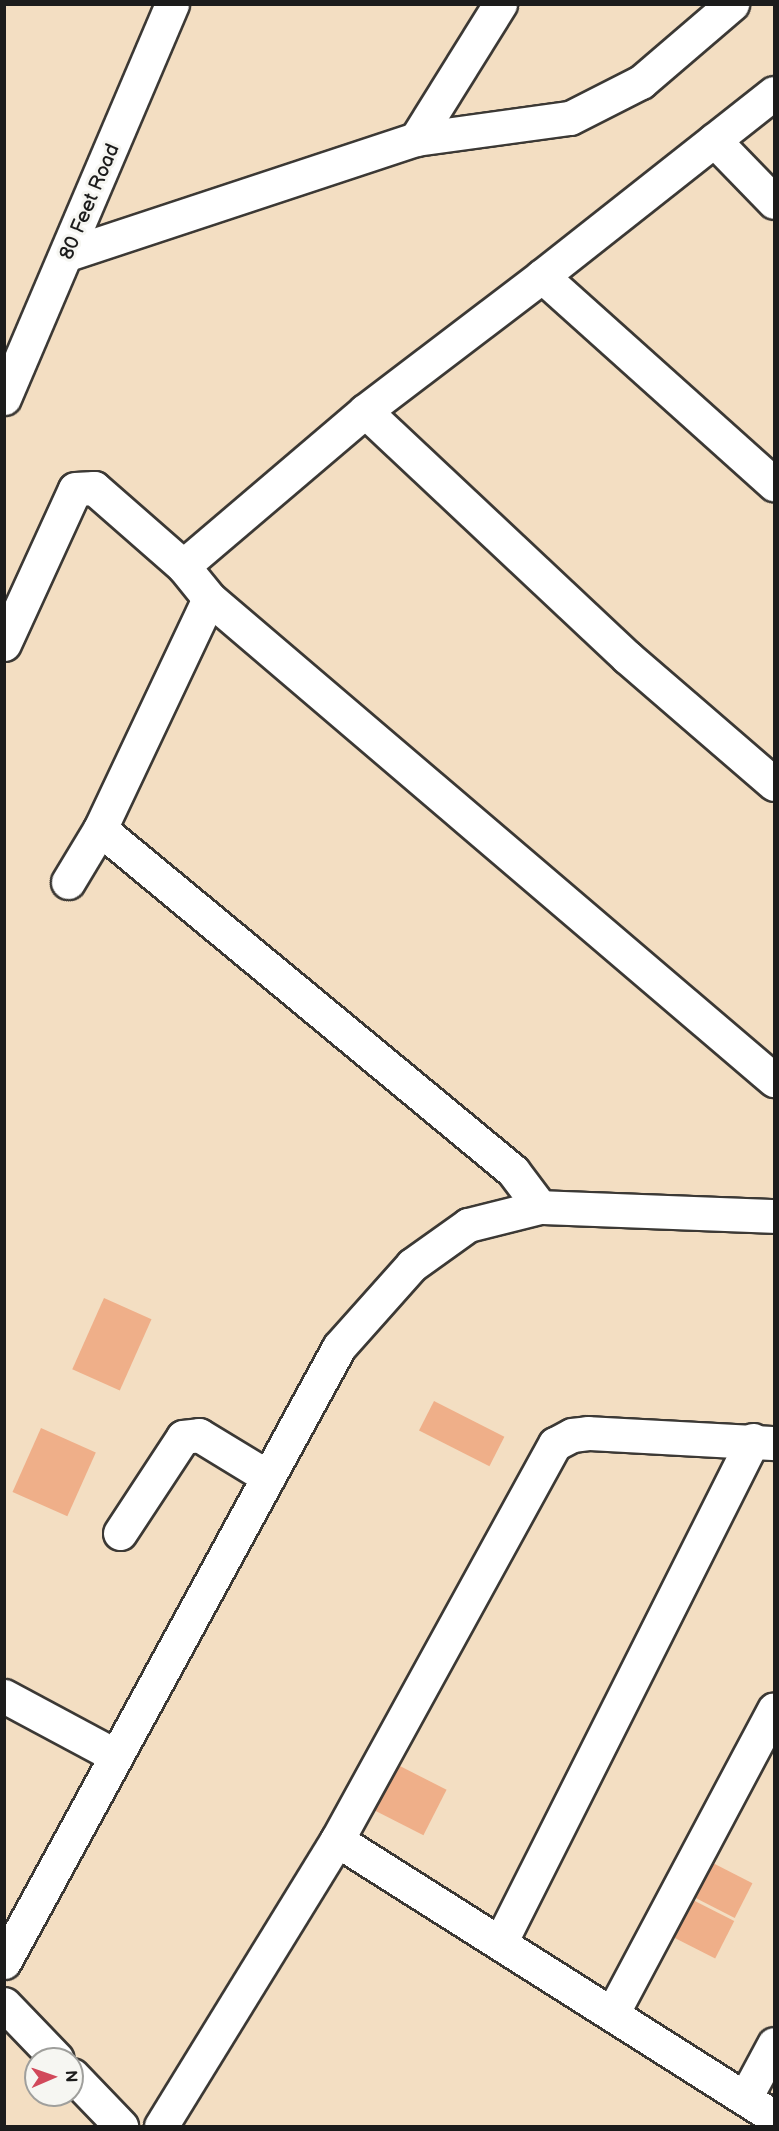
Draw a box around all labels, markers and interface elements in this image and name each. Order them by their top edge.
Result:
street label: 80 Feet Road [55,140,125,264]
north arrow [24,2047,84,2107]
text: N [61,2070,80,2083]

